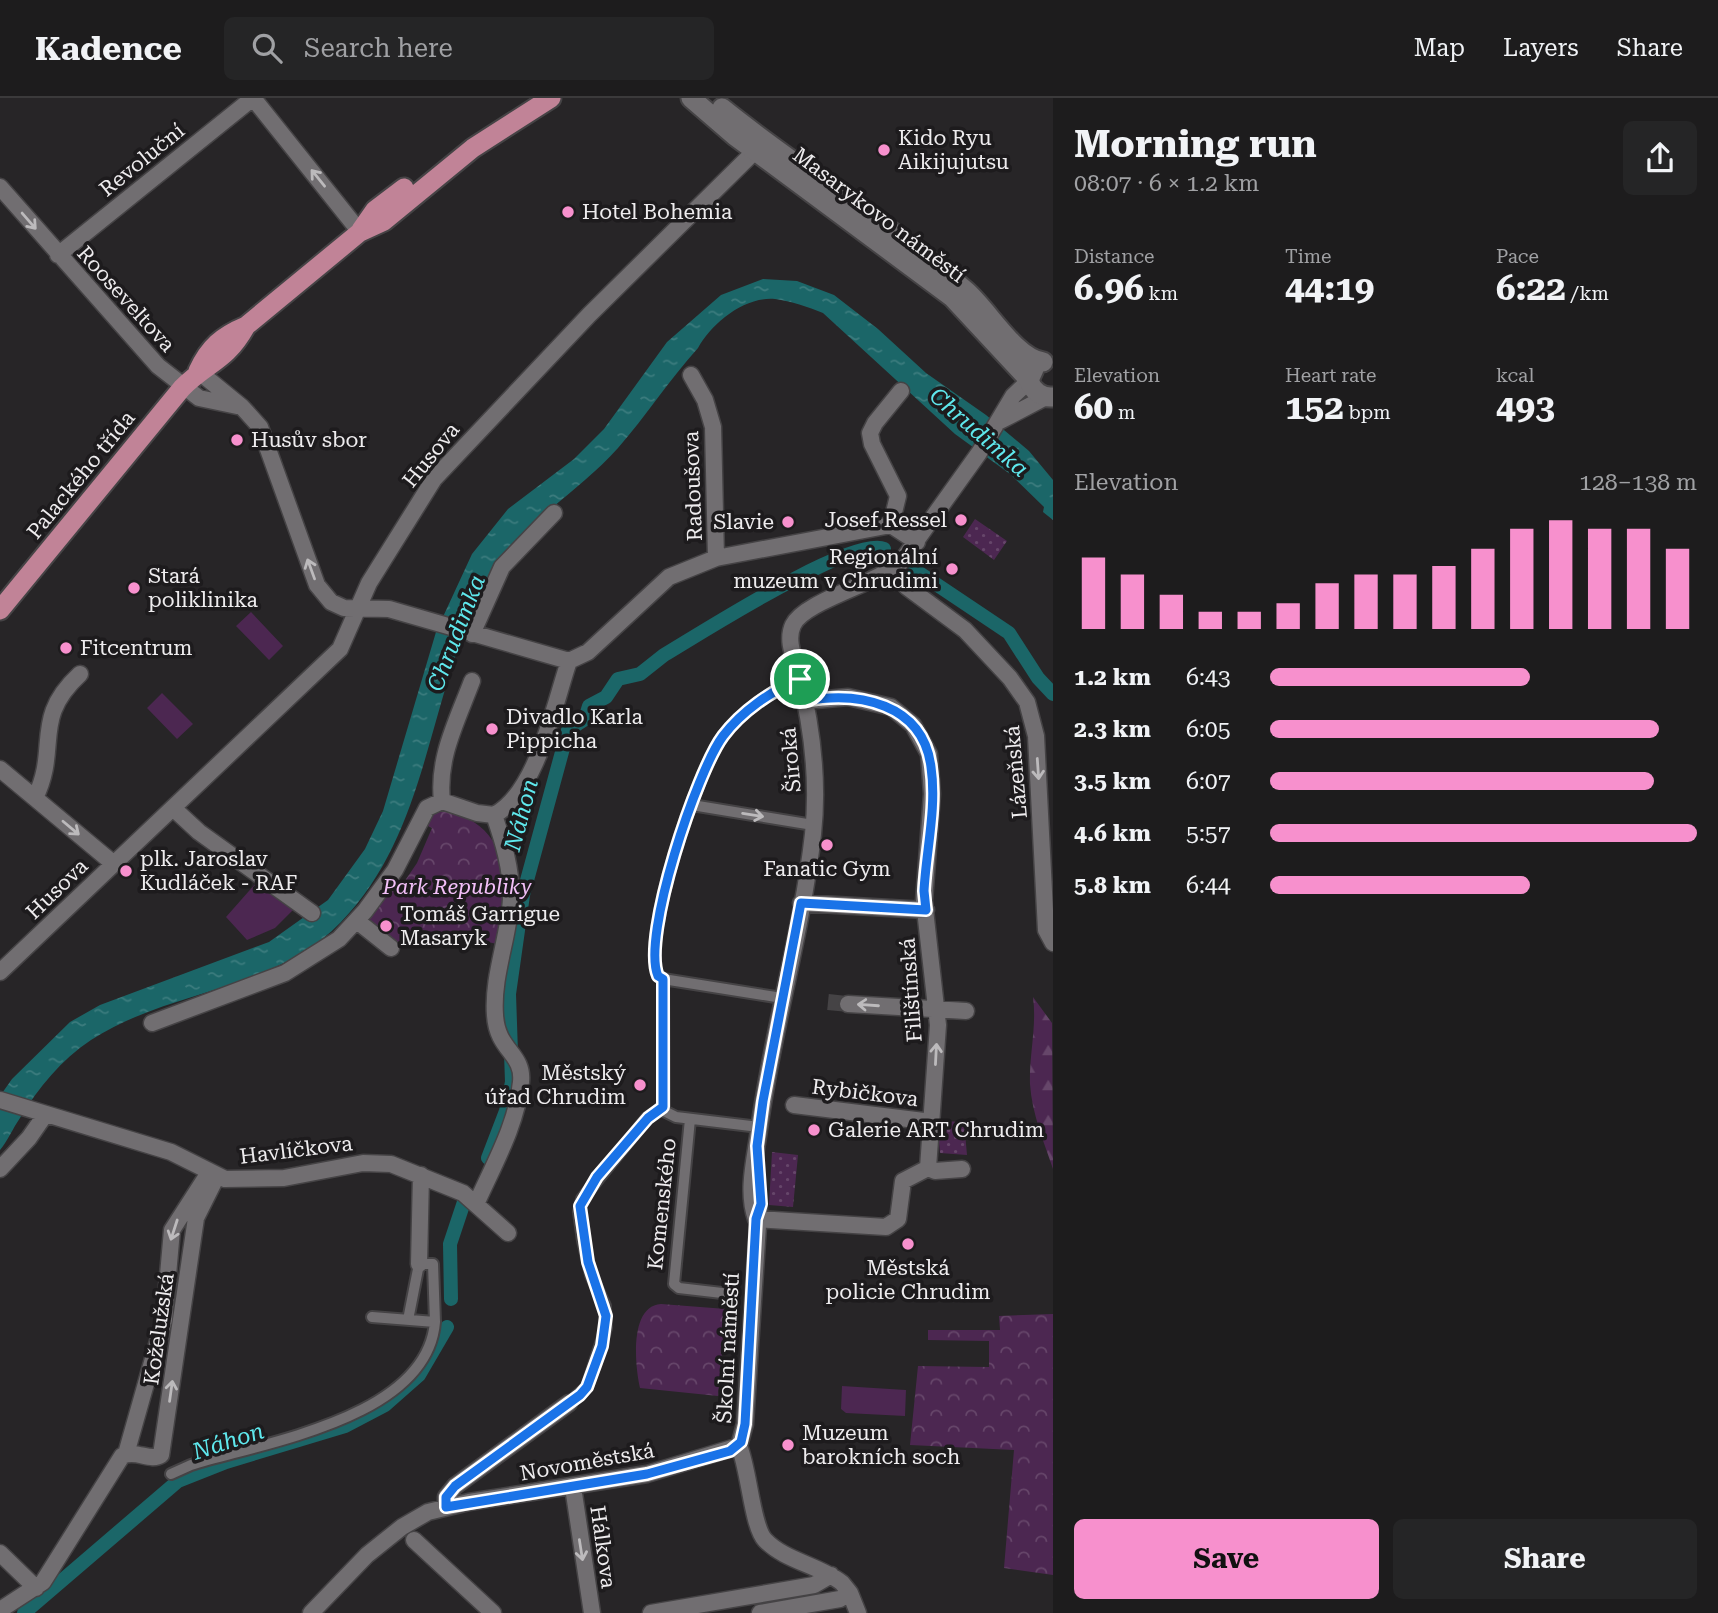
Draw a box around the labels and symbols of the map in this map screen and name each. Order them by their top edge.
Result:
street label: Revoluční [95,118,189,201]
place label: Kido Ryu Aikijujutsu [898,126,1009,174]
street label: Masarykovo náměstí [788,142,970,288]
marker: Kido Ryu Aikijujutsu [876,142,892,158]
one-way arrow [310,170,325,188]
place label: Hotel Bohemia [582,200,733,224]
marker: Hotel Bohemia [560,204,576,220]
one-way arrow [21,212,37,230]
street label: Rooseveltova [72,241,180,357]
water label: Chrudimka [924,382,1034,483]
street label: Palackého třída [22,406,140,544]
street label: Husova [398,417,465,492]
place label: Husův sbor [251,428,367,452]
street label: Radoušova [679,430,707,542]
marker: Husův sbor [229,432,245,448]
place label: Josef Ressel [824,508,948,532]
place label: Slavie [713,510,774,534]
marker: Josef Ressel [953,512,969,528]
marker: Slavie [780,514,796,530]
place label: Regionální muzeum v Chrudimi [733,545,938,593]
one-way arrow [304,559,316,581]
marker: Regionální muzeum v Chrudimi [944,561,960,577]
place label: Stará poliklinika [148,564,259,612]
water label: Chrudimka [422,571,491,695]
marker: Stará poliklinika [126,580,142,596]
place label: Fitcentrum [80,636,192,660]
marker: Fitcentrum [58,640,74,656]
pin [770,649,830,709]
place label: Divadlo Karla Pippicha [506,705,643,753]
marker: Divadlo Karla Pippicha [484,721,500,737]
street label: Lázeňská [1000,724,1032,820]
street label: Široká [775,726,806,794]
one-way arrow [1032,757,1045,780]
water label: Náhon [499,776,544,855]
one-way arrow [741,809,764,822]
one-way arrow [62,820,80,836]
marker: Fanatic Gym [819,837,835,853]
place label: plk. Jaroslav Kudláček - RAF [140,847,297,895]
street label: Husova [21,854,93,924]
place label: Fanatic Gym [763,857,891,881]
marker: plk. Jaroslav Kudláček - RAF [118,863,134,879]
park label: Park Republiky [381,875,532,899]
place label: Tomáš Garrigue Masaryk [400,902,560,950]
marker: Tomáš Garrigue Masaryk [378,918,394,934]
street label: Filištínská [895,936,927,1043]
one-way arrow [857,999,880,1012]
one-way arrow [930,1043,943,1066]
place label: Městský úřad Chrudim [485,1061,627,1109]
street label: Rybičkova [811,1075,920,1111]
marker: Městský úřad Chrudim [632,1077,648,1093]
place label: Galerie ART Chrudim [828,1118,1044,1142]
marker: Galerie ART Chrudim [806,1122,822,1138]
street label: Havlíčkova [238,1131,354,1169]
street label: Komenského [643,1137,681,1271]
one-way arrow [167,1218,180,1240]
marker: Městská policie Chrudim [900,1236,916,1252]
place label: Městská policie Chrudim [826,1256,990,1304]
street label: Koželužská [139,1271,179,1386]
street label: Školní náměstí [711,1272,744,1424]
one-way arrow [165,1380,178,1403]
water label: Náhon [188,1417,267,1466]
place label: Muzeum barokních soch [802,1421,961,1469]
marker: Muzeum barokních soch [780,1437,796,1453]
street label: Novoměstská [518,1438,657,1486]
street label: Hálkova [585,1504,621,1591]
one-way arrow [575,1538,588,1561]

